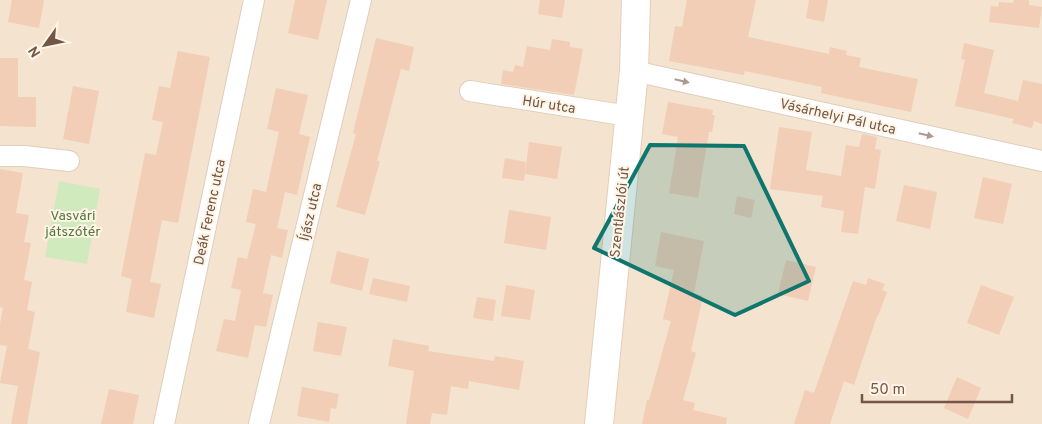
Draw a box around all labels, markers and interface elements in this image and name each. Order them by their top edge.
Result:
north arrow [20,20,70,70]
text: N [25,42,45,60]
one-way arrow [674,77,689,85]
street label: Húr utca [521,93,577,118]
street label: Vásárhelyi Pál utca [778,96,897,139]
one-way arrow [918,132,934,140]
street label: Deák Ferenc utca [191,158,230,267]
street label: Szentlászlói út [607,166,634,259]
street label: Íjász utca [296,181,326,243]
park label: Vasvári játszótér [44,208,101,241]
scale bar [862,372,1012,404]
text: 50 m [870,381,905,400]

